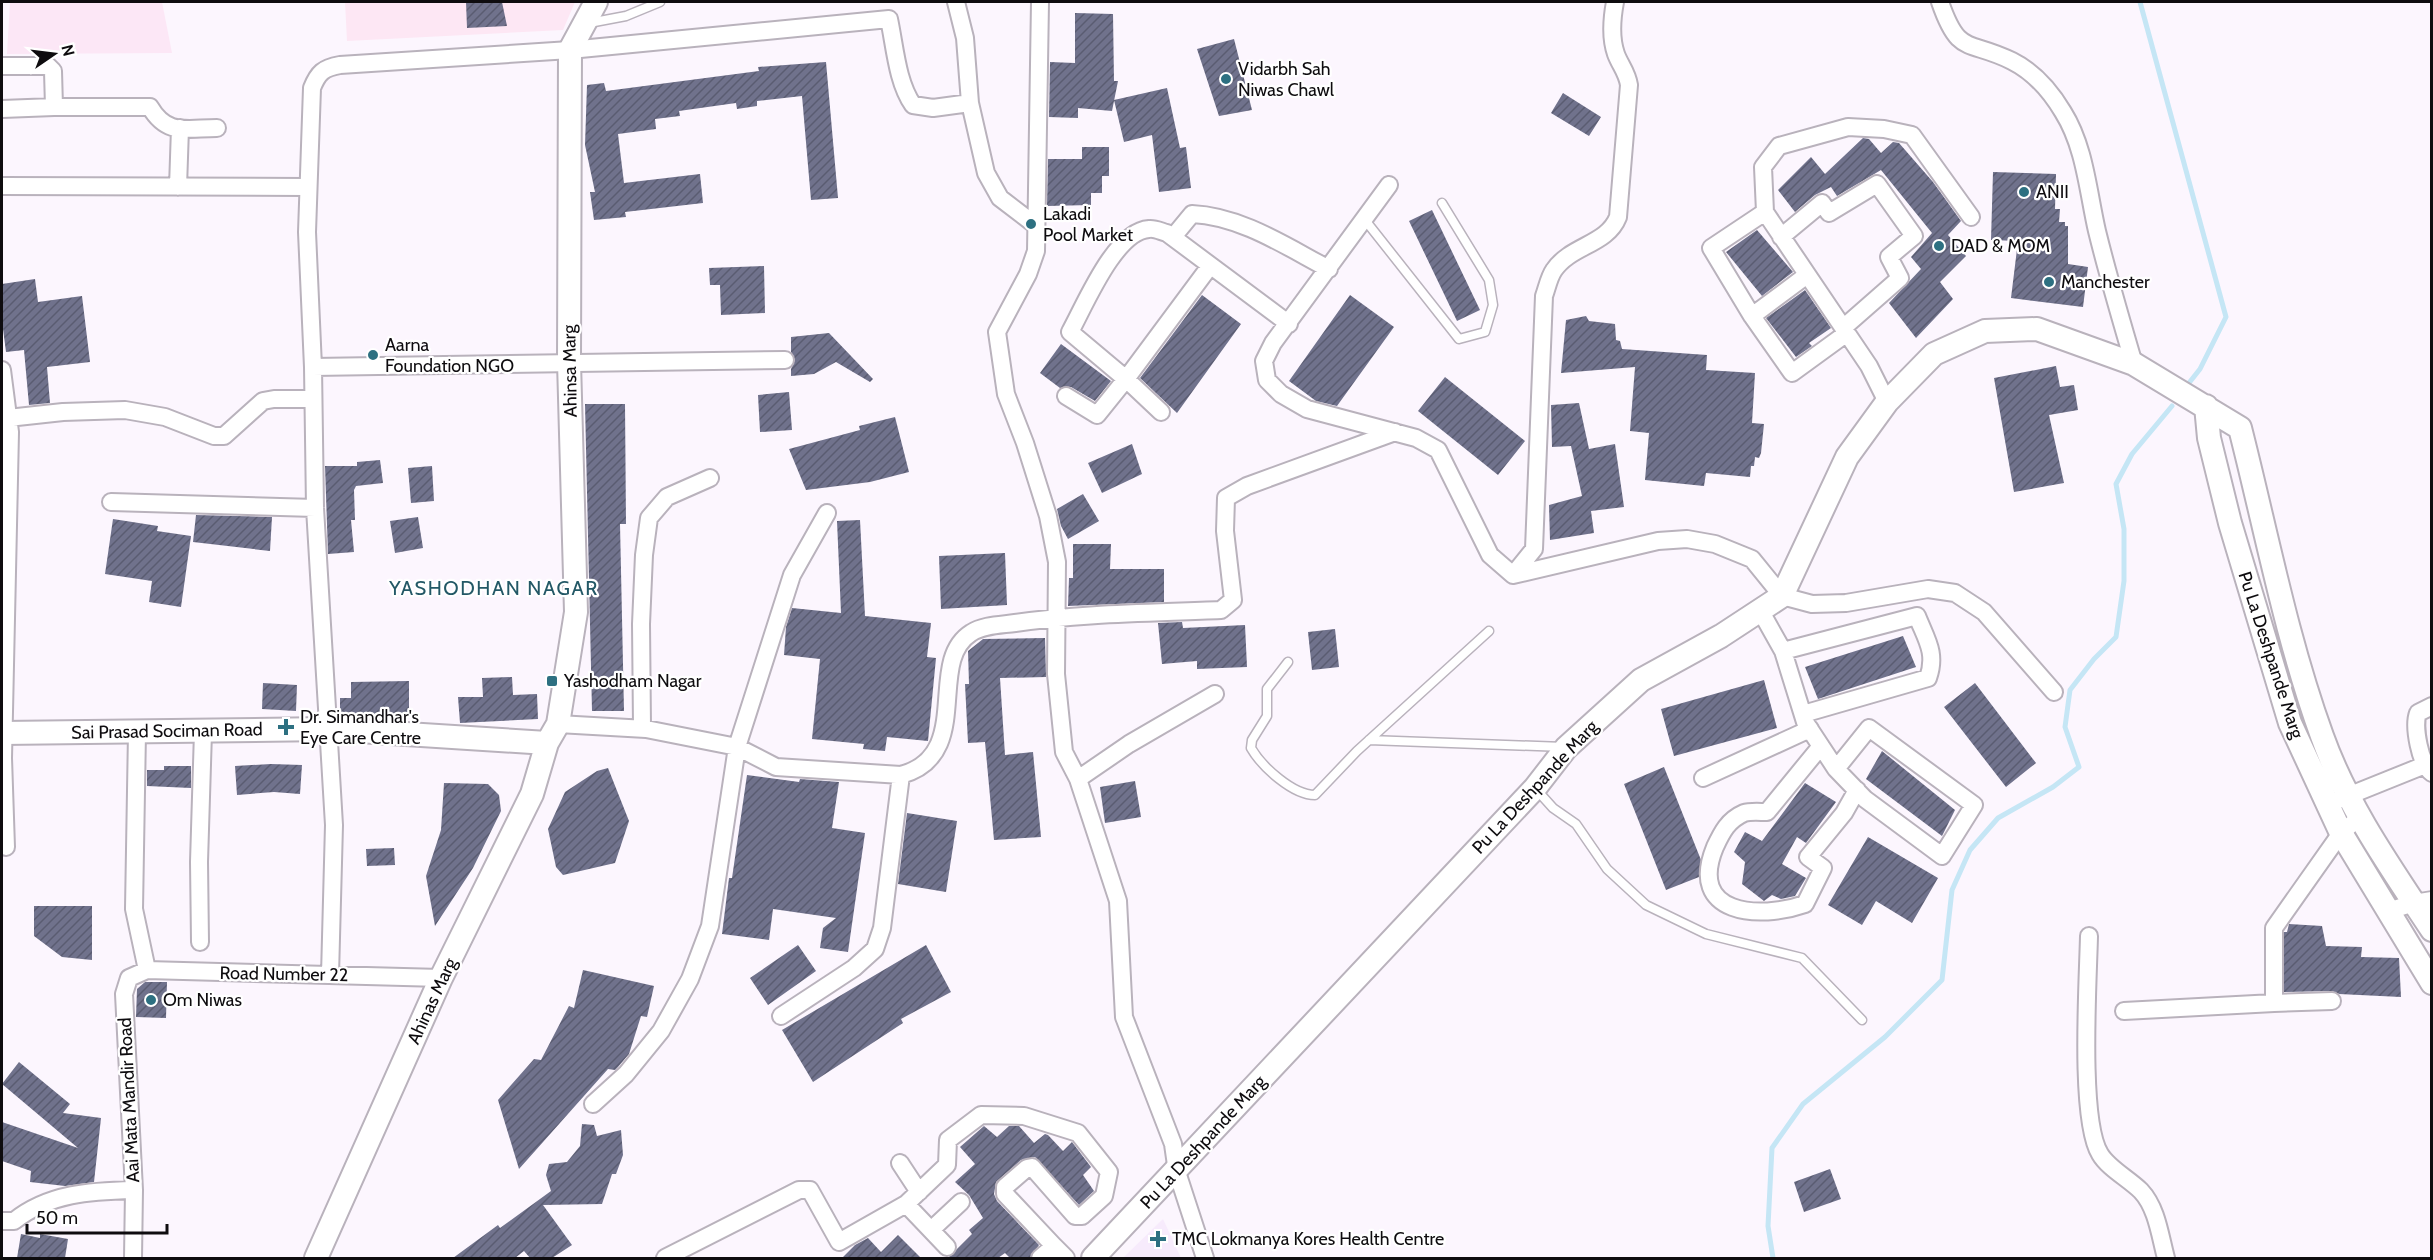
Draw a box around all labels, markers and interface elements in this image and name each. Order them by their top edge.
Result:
north arrow [24,24,84,84]
text: N [57,43,79,58]
place label: Vidarbh Sah Niwas Chawl [1238,58,1335,101]
marker: Vidarbh Sah Niwas Chawl [1219,72,1233,86]
place label: ANII [2036,181,2069,203]
marker: ANII [2017,185,2031,199]
place label: Lakadi Pool Market [1043,203,1133,246]
marker: Lakadi Pool Market [1024,217,1038,231]
place label: DAD & MOM [1951,235,2050,257]
marker: DAD & MOM [1932,239,1946,253]
place label: Manchester [2061,271,2150,293]
marker: Manchester [2042,275,2056,289]
street label: Ahinsa Marg [558,324,582,417]
place label: Aarna Foundation NGO [385,334,514,377]
marker: Aarna Foundation NGO [366,348,380,362]
street label: Pu La Deshpande Marg [2234,569,2309,742]
district label: YASHODHAN NAGAR [388,576,599,600]
place label: Yashodham Nagar [563,670,702,692]
marker: Yashodham Nagar [545,674,559,688]
place label: Dr. Simandhar's Eye Care Centre [300,706,421,749]
street label: Pu La Deshpande Marg [1467,715,1603,858]
street label: Sai Prasad Sociman Road [71,718,263,744]
marker: Dr. Simandhar's Eye Care Centre [277,718,295,736]
street label: Ahinas Marg [402,953,462,1048]
street label: Road Number 22 [220,962,348,986]
place label: Om Niwas [163,989,242,1011]
marker: Om Niwas [144,993,158,1007]
street label: Aai Mata Mandir Road [114,1017,144,1183]
street label: Pu La Deshpande Marg [1135,1070,1271,1213]
scale bar [27,1197,166,1235]
text: 50 m [36,1207,78,1229]
place label: TMC Lokmanya Kores Health Centre [1172,1228,1444,1250]
marker: TMC Lokmanya Kores Health Centre [1149,1230,1167,1248]

